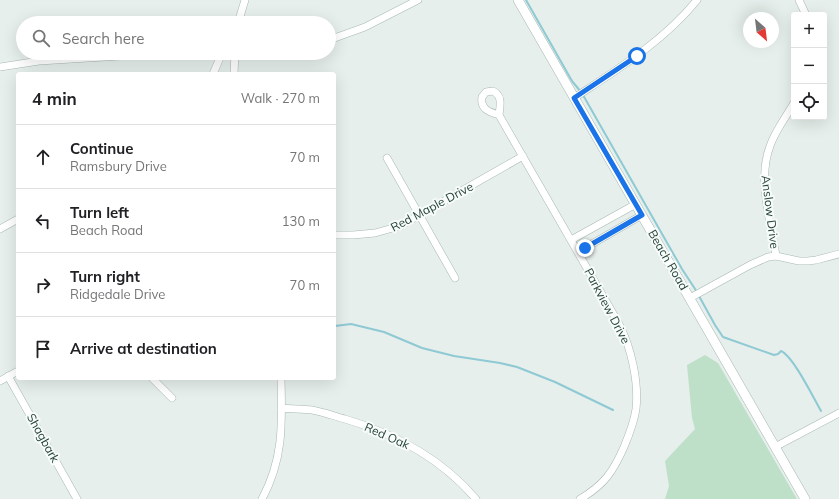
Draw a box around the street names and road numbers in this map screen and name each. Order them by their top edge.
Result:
street label: Anslow Drive [759,174,782,250]
street label: Red Maple Drive [388,179,476,235]
street label: Beach Road [645,227,692,293]
street label: Parkview Drive [581,265,634,346]
street label: Shagbark [24,411,63,466]
street label: Red Oak [362,419,413,452]

